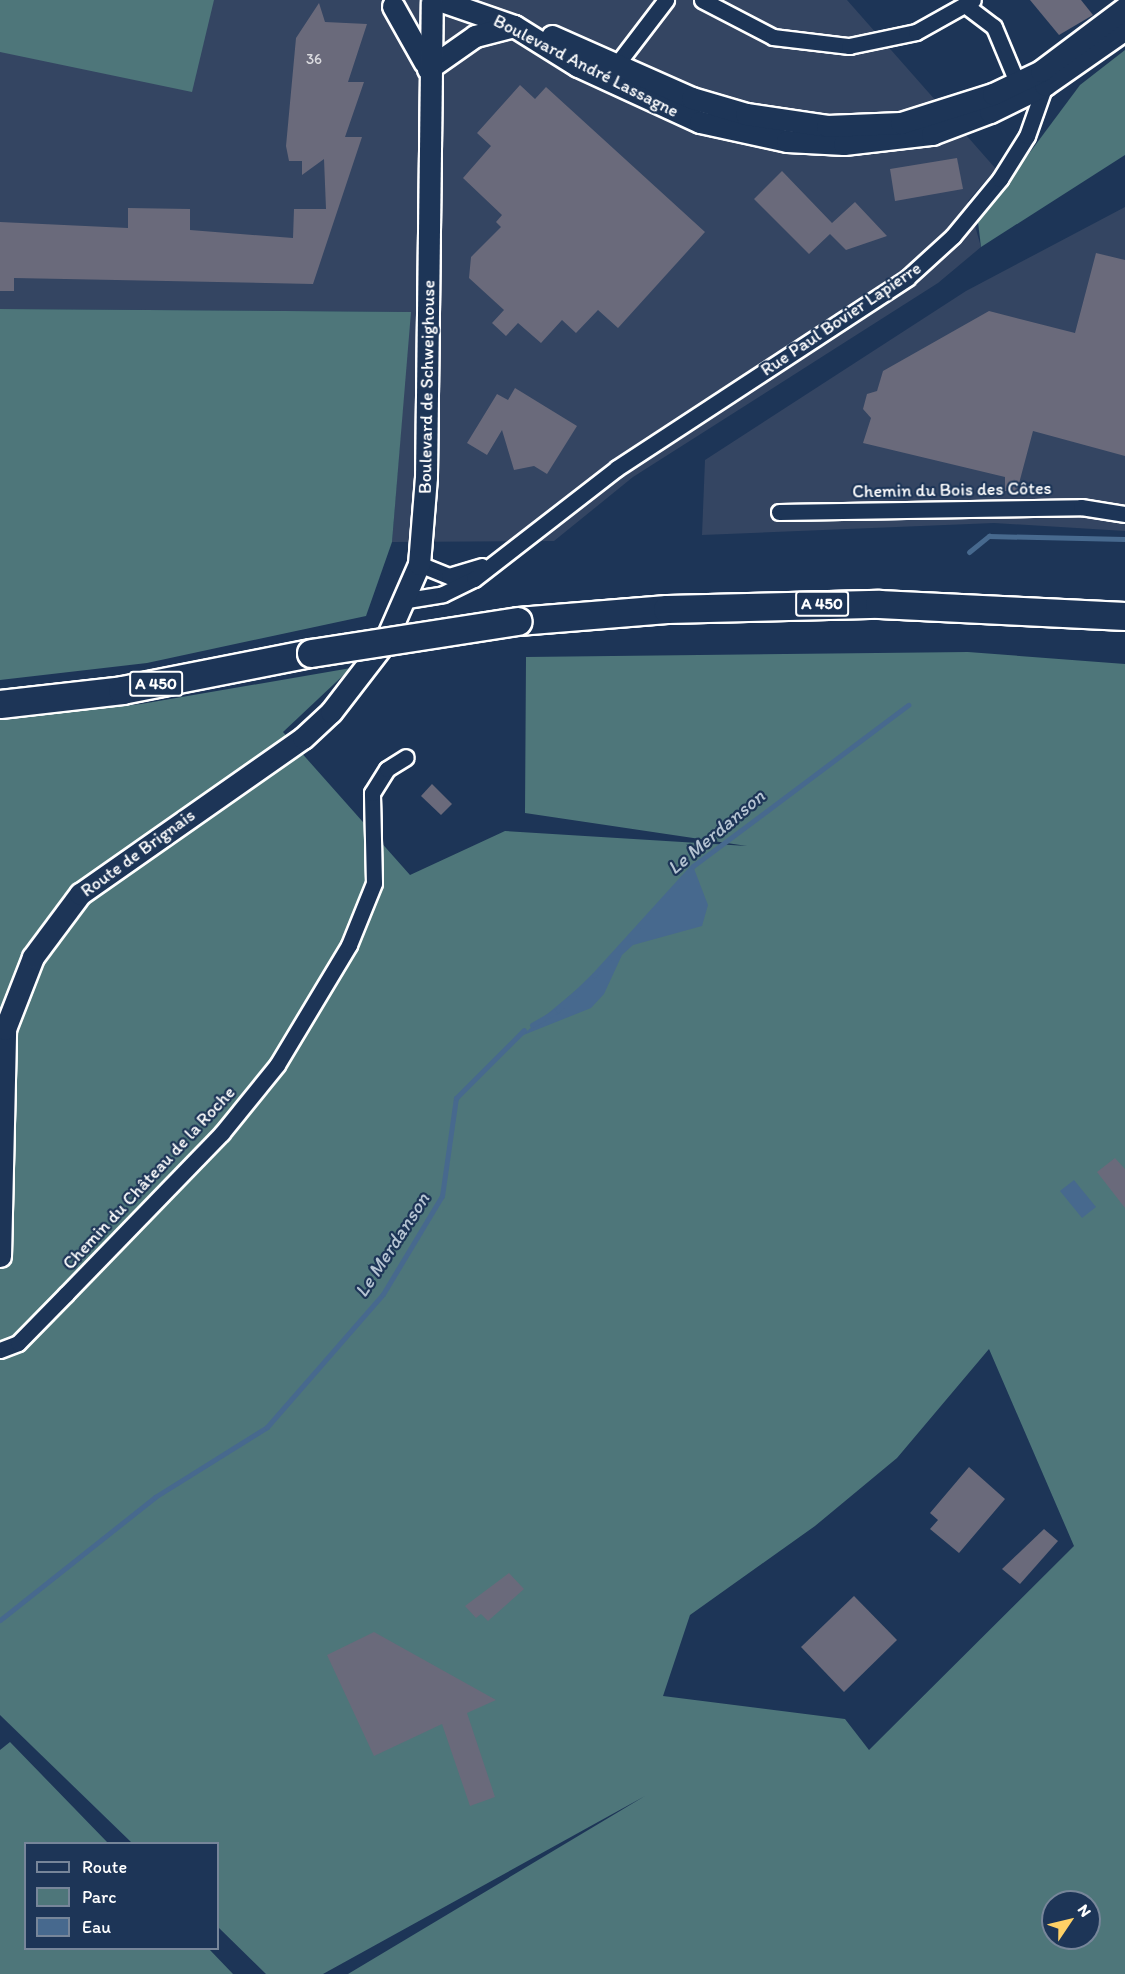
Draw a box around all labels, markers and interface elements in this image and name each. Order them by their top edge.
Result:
street label: Boulevard André Lassagne [489,10,683,122]
house number: 36 [306,51,322,69]
street label: Rue Paul Bovier Lapierre [757,257,925,381]
street label: Boulevard de Schweighouse [414,280,440,494]
street label: Chemin du Bois des Côtes [852,477,1052,503]
road number: A 450 [795,591,849,617]
road number: A 450 [129,671,183,697]
water label: Le Merdanson [663,785,769,879]
street label: Route de Brignais [77,804,199,902]
street label: Chemin du Château de la Roche [58,1082,240,1274]
water label: Le Merdanson [350,1189,434,1301]
legend [24,1842,219,1950]
text: Route [82,1856,127,1878]
text: Parc [82,1886,116,1908]
north arrow [1041,1890,1101,1950]
text: N [1074,1901,1095,1920]
text: Eau [82,1916,111,1938]

